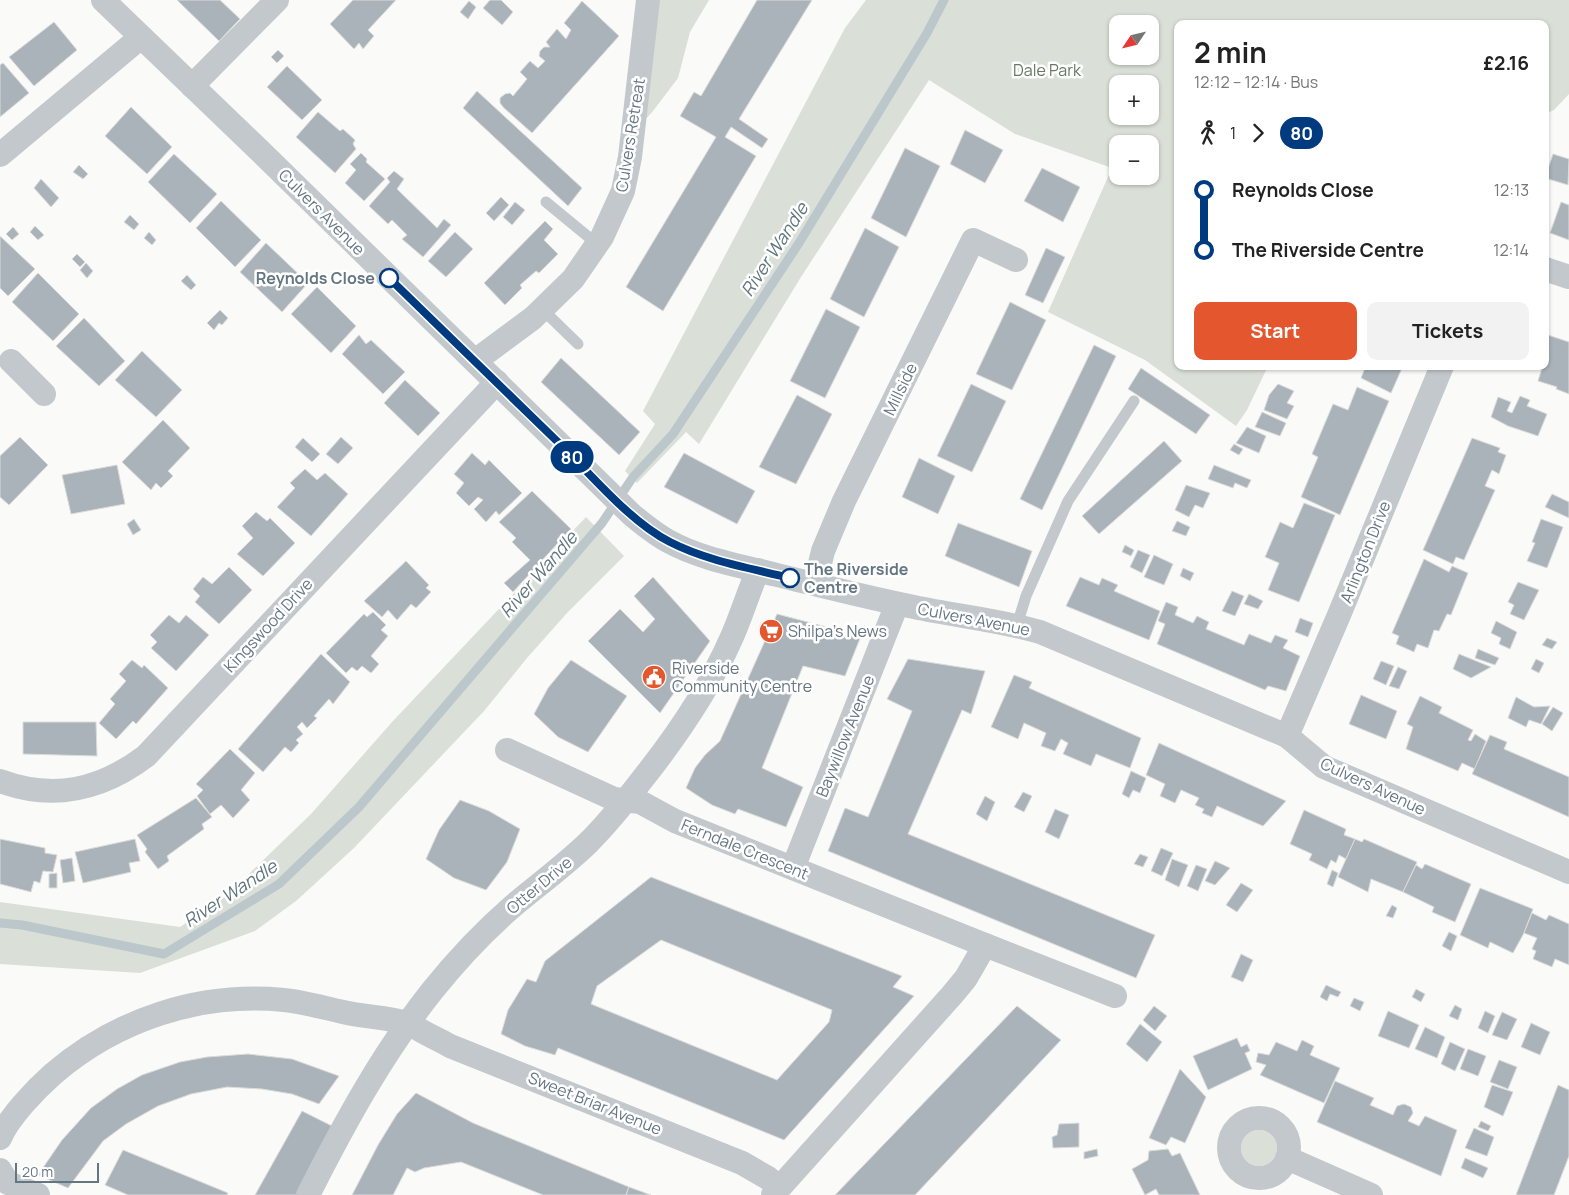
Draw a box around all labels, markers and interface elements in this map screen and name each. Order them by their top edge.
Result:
north arrow [1109,15,1159,65]
map controls [1109,15,1159,185]
text: 2 min [1194,33,1267,71]
text: £2.16 [1483,50,1529,76]
park label: Dale Park [1013,59,1082,81]
text: 12:12 – 12:14 · Bus [1194,71,1318,93]
button: + [1109,75,1159,125]
street label: Culvers Retreat [610,77,650,193]
icon: walk [1194,119,1222,147]
icon: forward [1244,119,1272,147]
text: 80 [1290,121,1313,145]
text: 1 [1230,122,1236,144]
button: − [1109,135,1159,185]
street label: Culvers Avenue [274,164,370,260]
text: Reynolds Close [1232,177,1374,203]
text: 12:13 [1494,179,1529,201]
water label: River Wandle [735,196,814,300]
text: The Riverside Centre [1232,237,1424,263]
text: 12:14 [1493,239,1529,261]
place label: Reynolds Close [256,267,375,289]
marker: Reynolds Close [379,268,399,288]
button: Start [1194,302,1357,360]
button: Tickets [1367,302,1529,360]
street label: Millside [878,359,922,419]
line badge: 80 [550,441,594,473]
text: 80 [561,445,583,469]
street label: Arlington Drive [1335,498,1395,606]
water label: River Wandle [494,525,583,622]
place label: The Riverside Centre [804,558,909,598]
marker: The Riverside Centre [780,568,800,588]
street label: Kingswood Drive [219,573,317,677]
street label: Culvers Avenue [916,597,1032,641]
supermarket icon: Shilpa's News [758,618,784,644]
place label: Shilpa's News [788,620,887,642]
place label: Riverside Community Centre [672,657,812,697]
public building icon: Riverside Community Centre [641,664,667,690]
street label: Baywillow Avenue [811,672,879,800]
street label: Culvers Avenue [1317,752,1429,820]
street label: Ferndale Crescent [678,813,812,885]
street label: Otter Drive [502,851,576,919]
water label: River Wandle [179,853,283,932]
street label: Sweet Briar Avenue [525,1066,665,1140]
scale bar [15,1160,99,1183]
text: 20 m [22,1162,53,1181]

